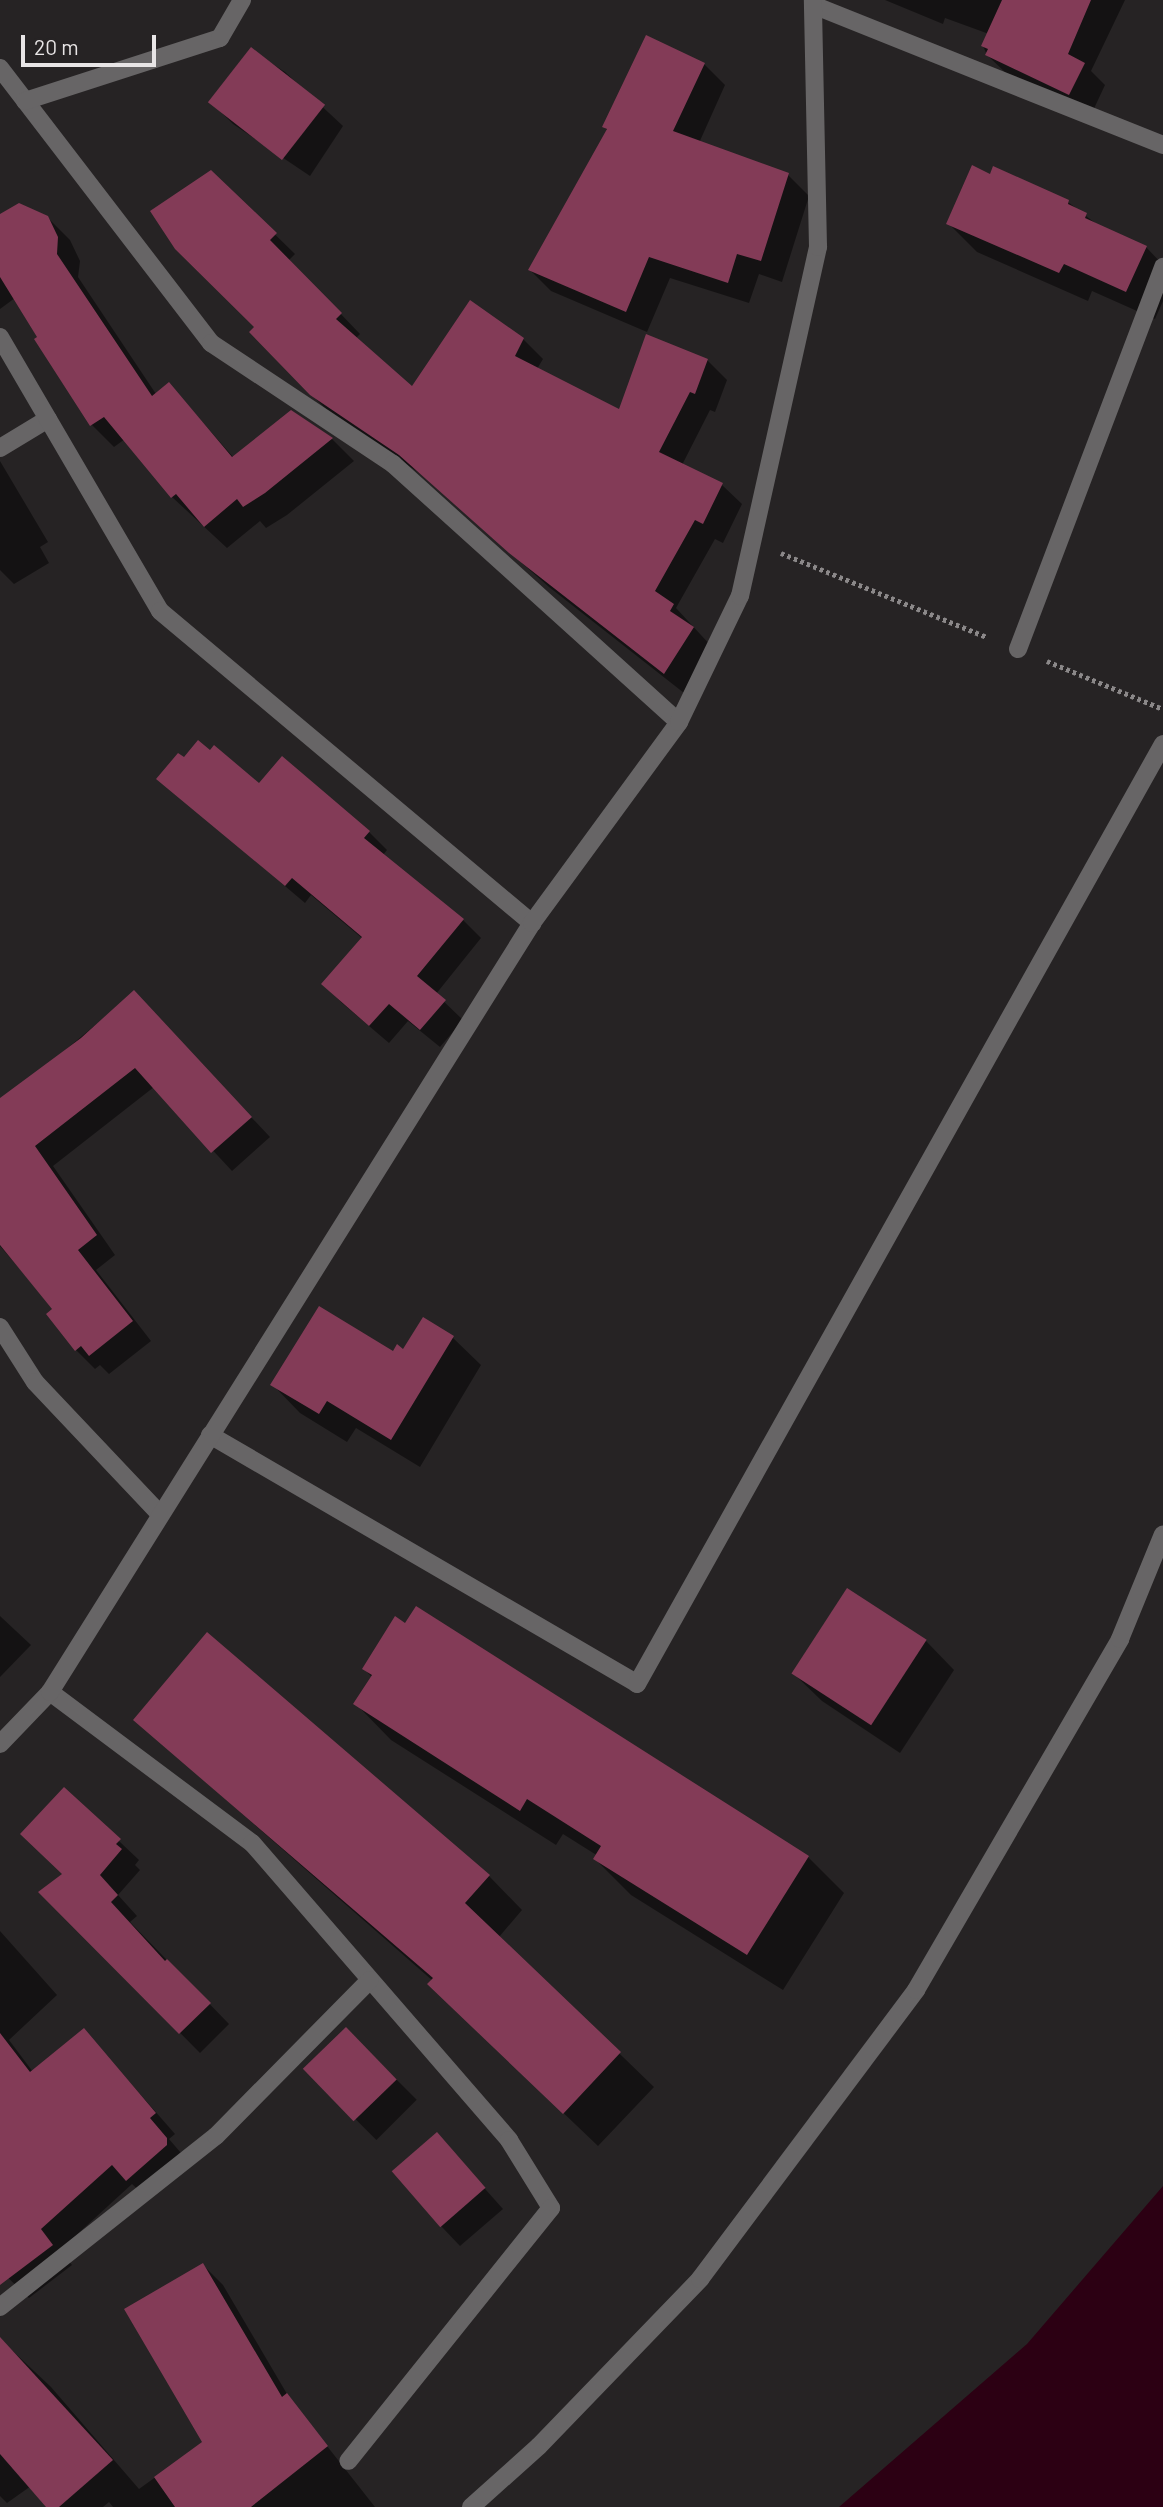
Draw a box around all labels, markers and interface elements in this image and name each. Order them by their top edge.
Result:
scale bar [24,21,159,65]
text: 20 m [34,34,79,59]

